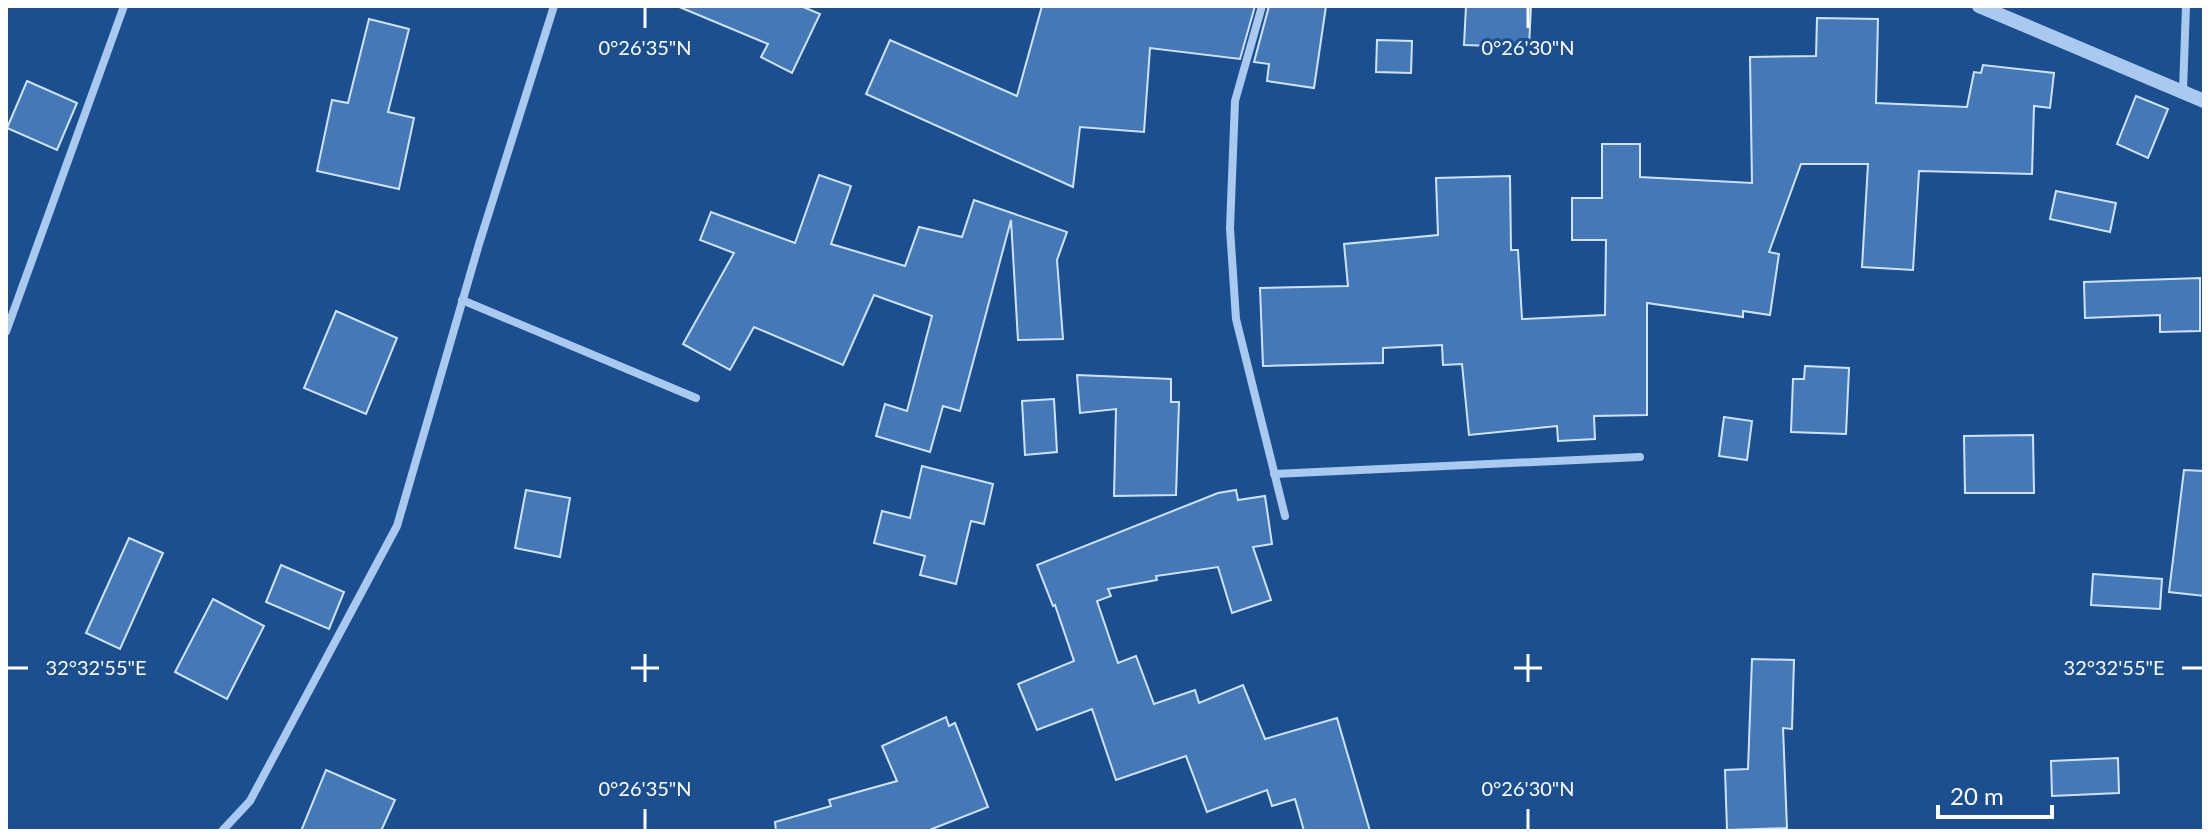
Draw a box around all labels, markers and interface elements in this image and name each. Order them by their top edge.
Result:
text: 0°26'35"N [598,35,692,59]
text: 0°26'30"N [1481,35,1575,59]
text: 32°32'55"E [46,655,146,679]
text: 32°32'55"E [2064,655,2164,679]
scale bar [1938,769,2052,819]
text: 0°26'35"N [598,776,692,800]
text: 0°26'30"N [1481,776,1575,800]
text: 20 m [1950,781,2004,810]

